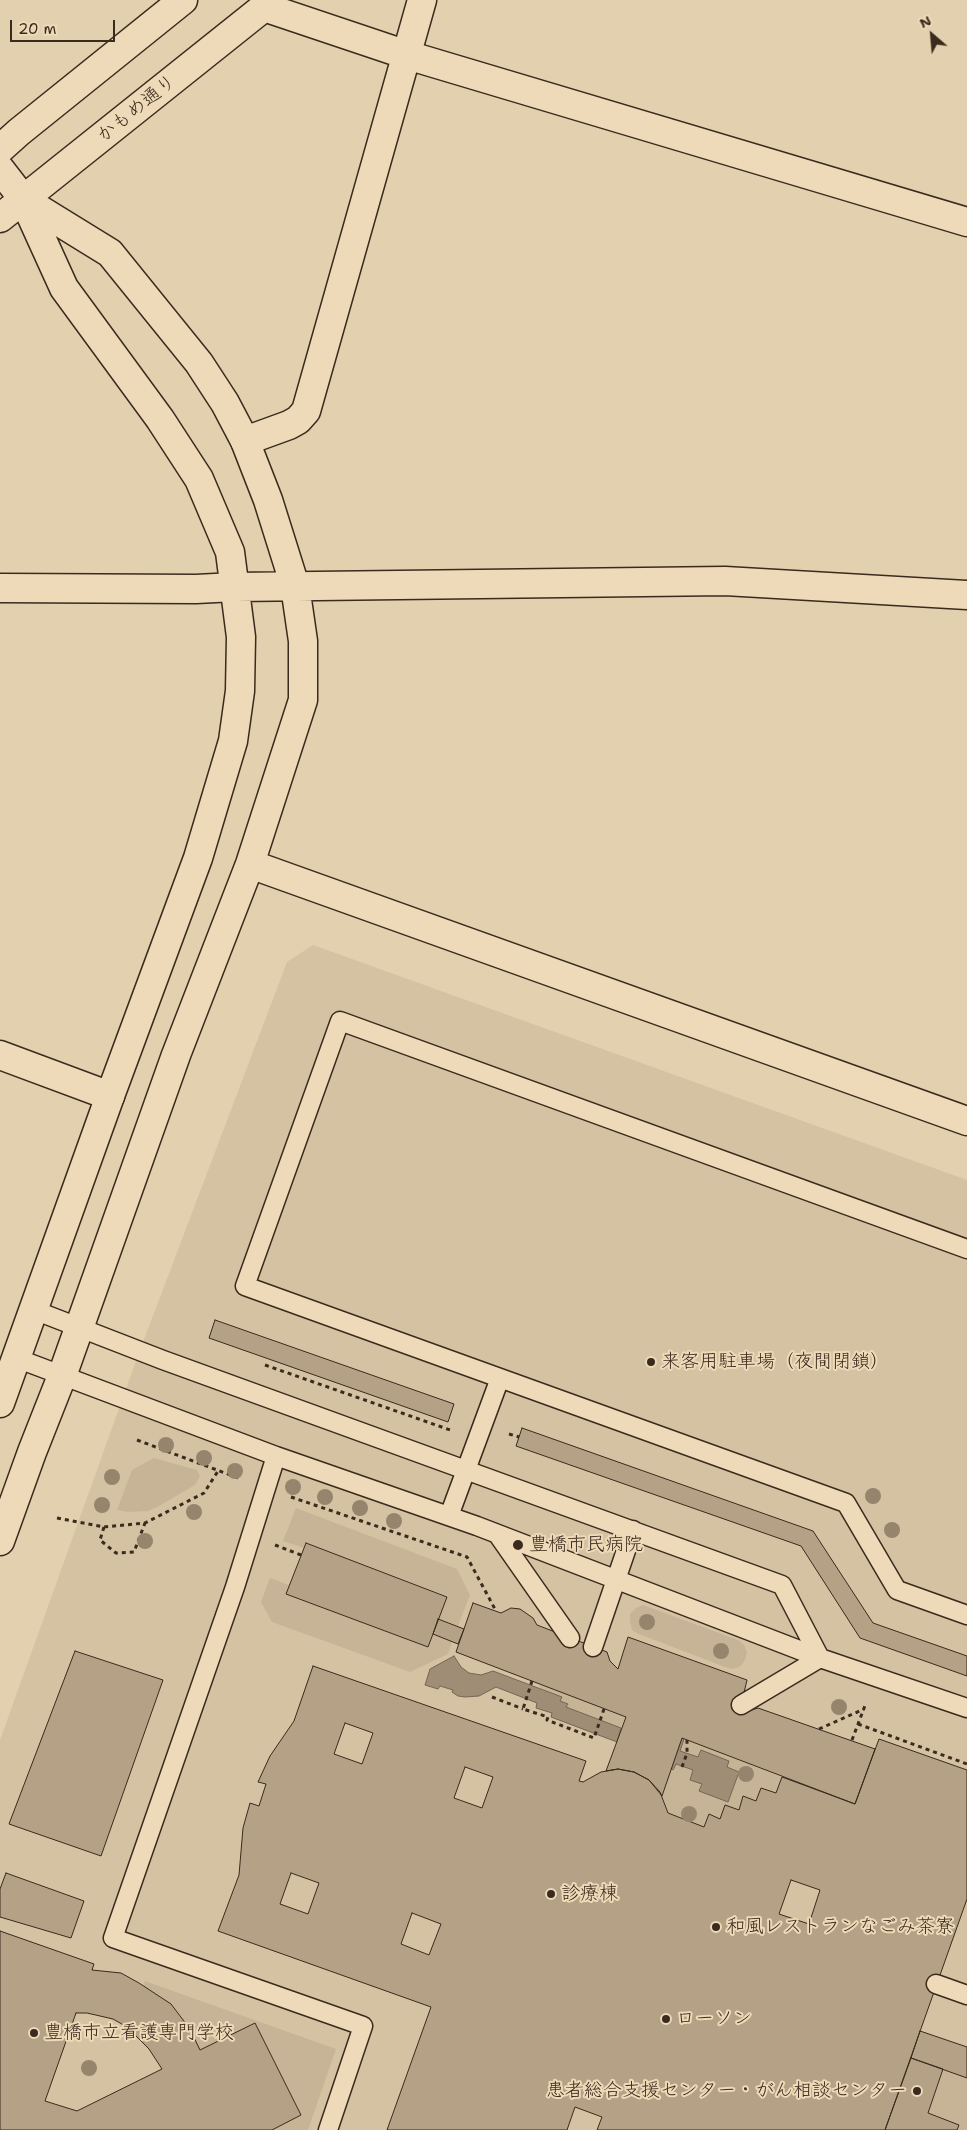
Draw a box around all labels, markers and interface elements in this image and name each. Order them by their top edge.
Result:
scale bar [12,10,118,42]
north arrow [907,10,957,60]
text: N [916,11,934,32]
text: 20 m [18,19,57,39]
street label: かもめ通り [93,70,181,148]
place label: 来客用駐車場（夜間閉鎖） [661,1351,889,1373]
marker: 来客用駐車場（夜間閉鎖） [645,1356,657,1368]
place label: 豊橋市民病院 [529,1534,643,1556]
marker: 豊橋市民病院 [511,1538,525,1552]
place label: 診療棟 [561,1883,618,1905]
marker: 診療棟 [545,1888,557,1900]
place label: 和風レストランなごみ茶寮 [726,1916,954,1938]
marker: 和風レストランなごみ茶寮 [710,1921,722,1933]
place label: ローソン [676,2008,752,2030]
marker: ローソン [660,2013,672,2025]
place label: 豊橋市立看護専門学校 [44,2022,234,2044]
marker: 豊橋市立看護専門学校 [28,2027,40,2039]
place label: 患者総合支援センター・がん相談センター [546,2080,907,2102]
marker: 患者総合支援センター・がん相談センター [911,2085,923,2097]

